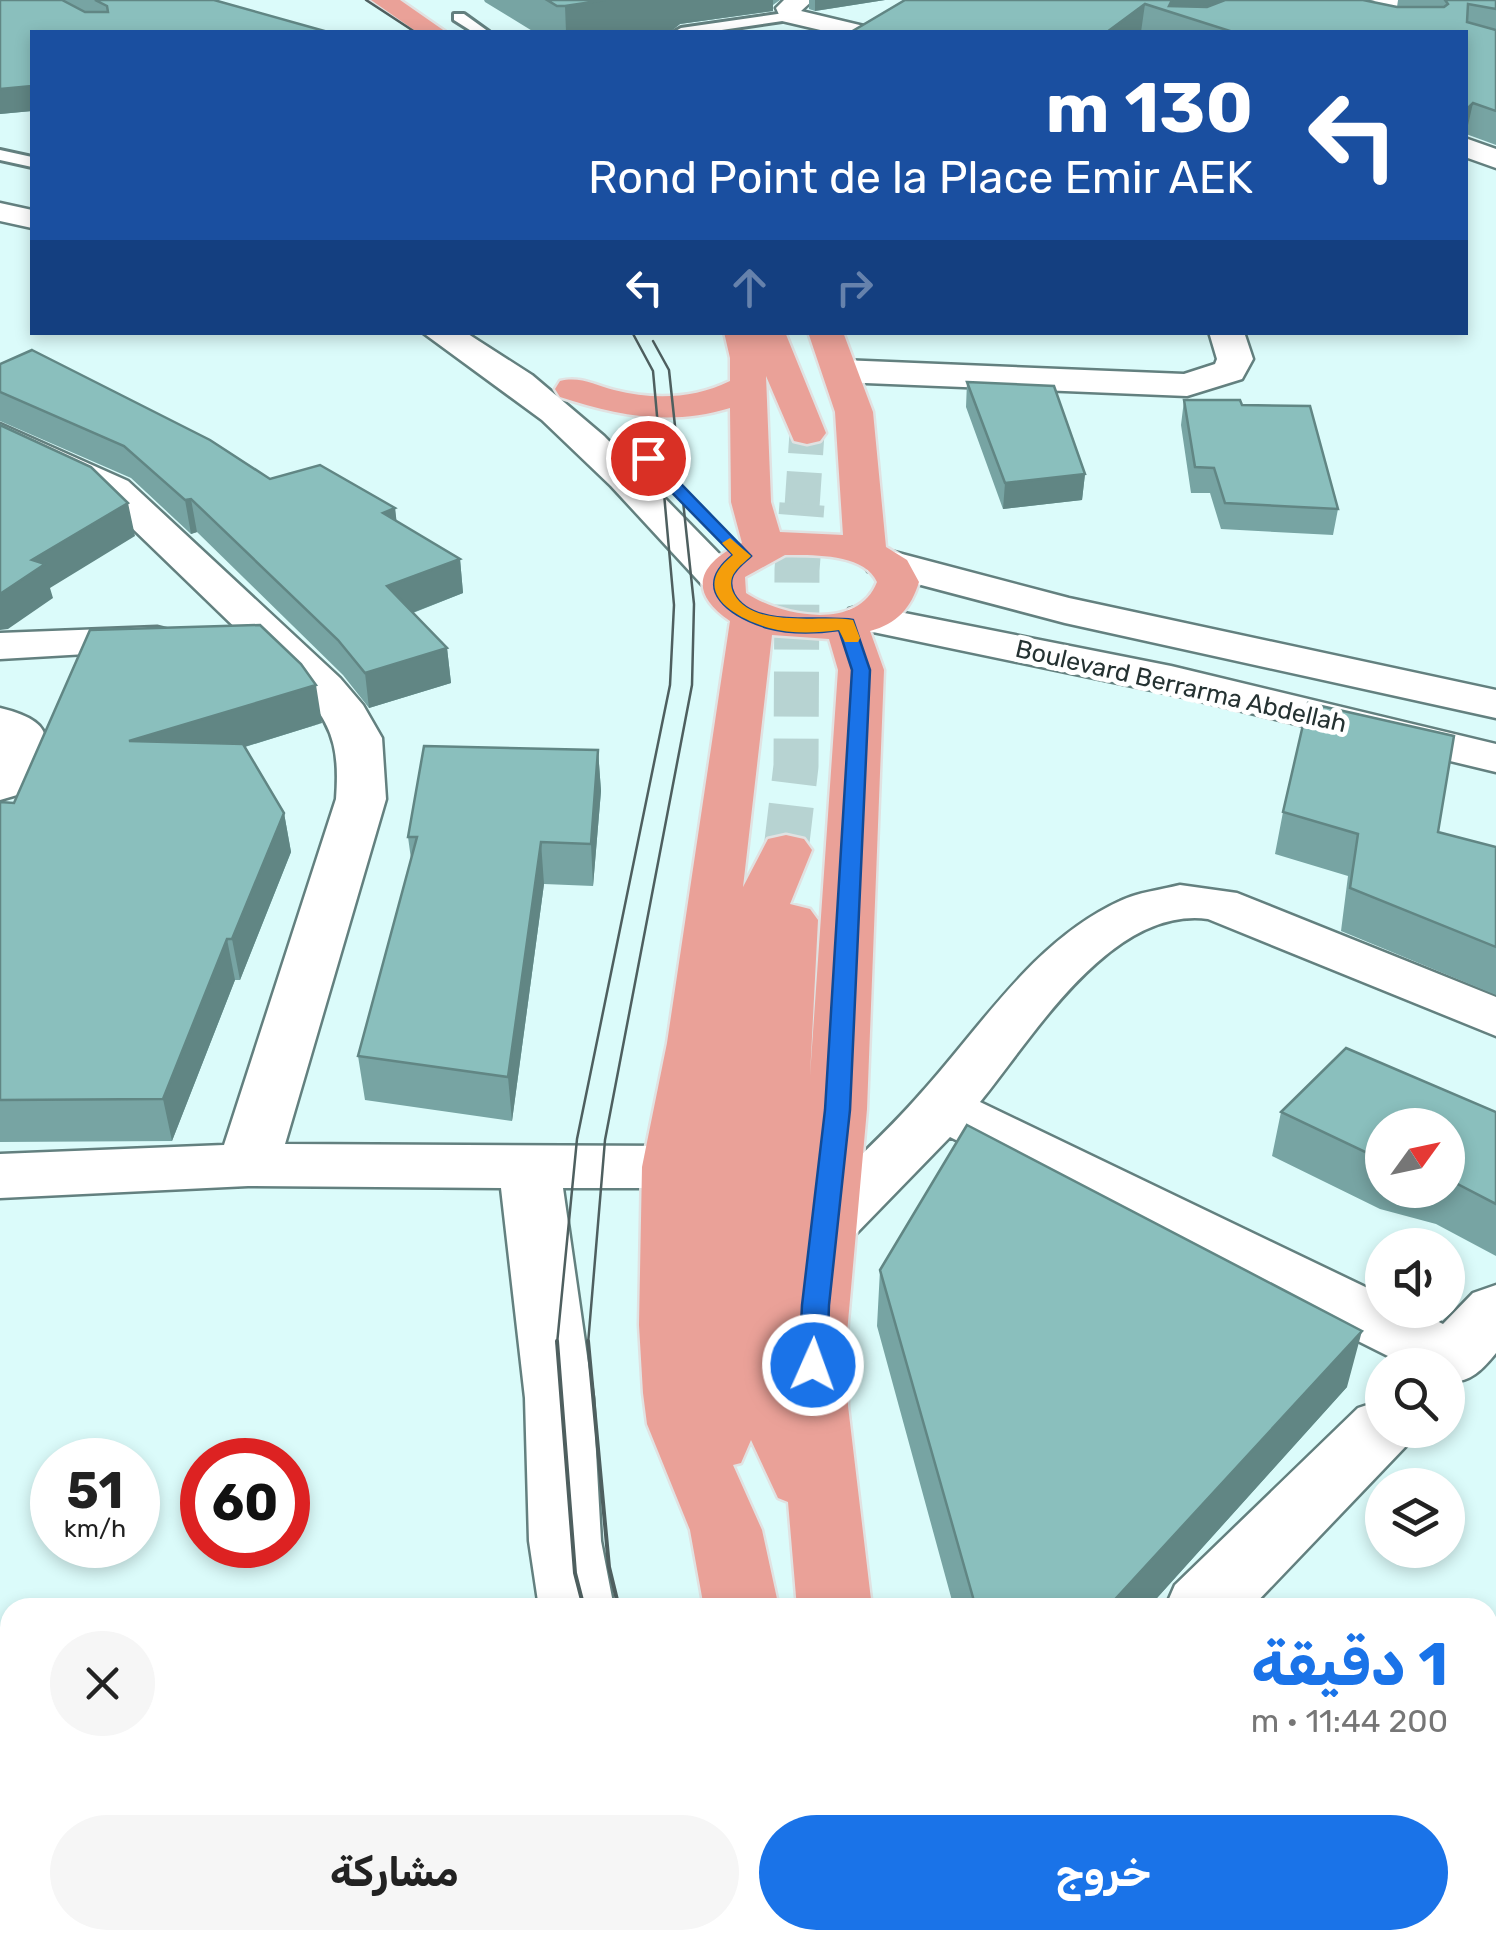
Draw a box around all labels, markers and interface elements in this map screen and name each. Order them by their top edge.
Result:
text: 130 m [1045,67,1253,150]
icon: left [1288,70,1418,200]
text: Rond Point de la Place Emir AEK [588,151,1253,204]
icon: left [617,260,672,315]
icon: ahead [722,260,777,315]
icon: right [827,260,882,315]
pin [606,416,691,501]
icon: arrive [621,431,676,486]
street label: Boulevard Berrarma Abdellah [1013,634,1349,738]
north arrow [1365,1108,1465,1208]
map controls [1365,1108,1465,1568]
button: sound [1365,1228,1465,1328]
position arrow [761,1313,865,1417]
button: search [1365,1348,1465,1448]
speed limit sign: 60 [180,1438,310,1568]
text: 51 [67,1461,123,1521]
button: layers [1365,1468,1465,1568]
text: km/h [64,1514,126,1543]
text: 1 دقيقة [1251,1629,1448,1700]
button: close [50,1631,155,1736]
text: 200 m · 11:44 [1251,1702,1448,1740]
button: مشاركة [50,1815,739,1930]
button: خروج [759,1815,1448,1930]

